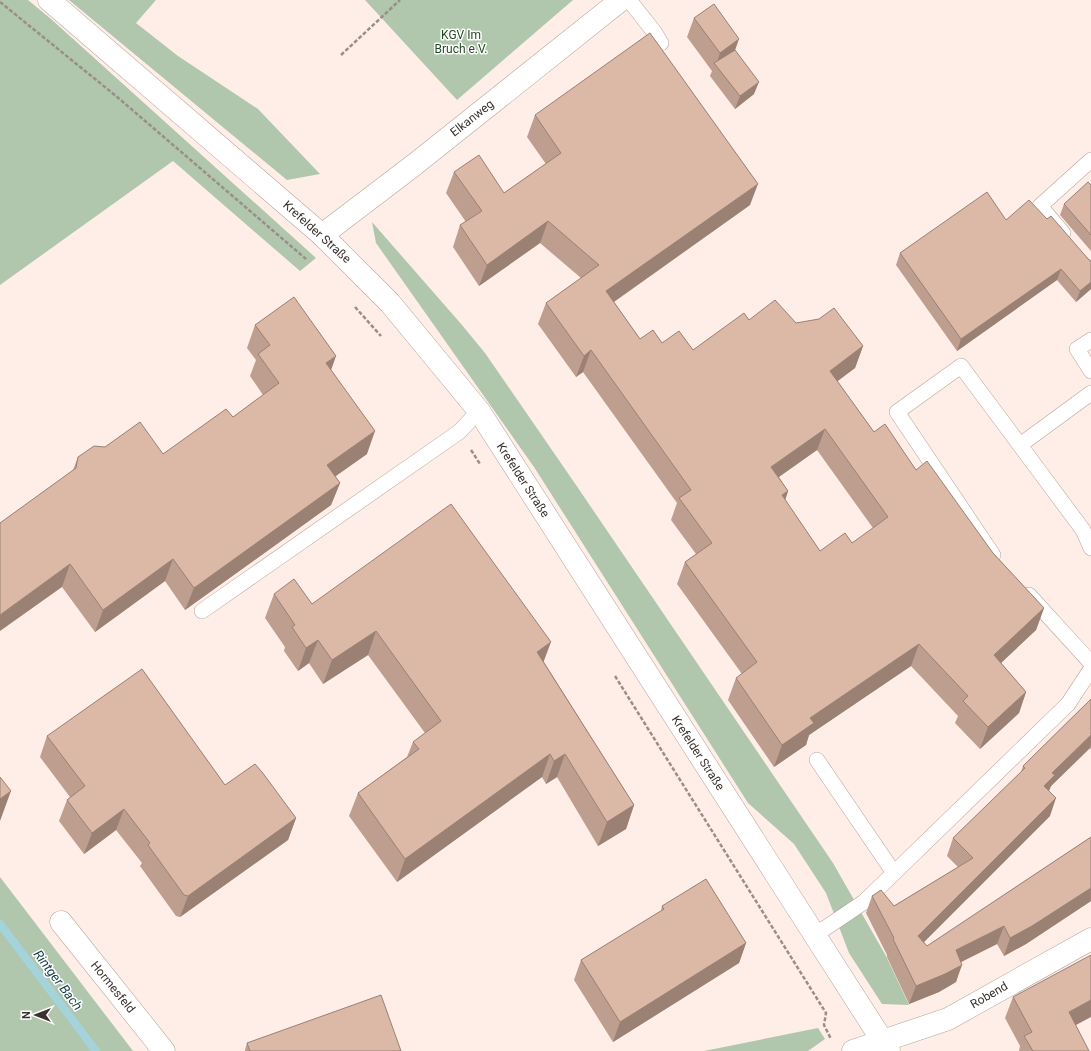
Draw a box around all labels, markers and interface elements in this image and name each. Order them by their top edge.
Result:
park label: KGV Im Bruch e.V. [434,28,488,56]
street label: Elkanweg [448,97,496,139]
street label: Krefelder Straße [280,198,354,266]
street label: Krefelder Straße [494,440,552,520]
street label: Krefelder Straße [669,713,727,793]
water label: Rintger Bach [31,947,86,1013]
street label: Hormesfeld [88,958,138,1016]
street label: Robend [968,979,1010,1011]
north arrow [16,995,56,1035]
text: N [20,1011,33,1019]

